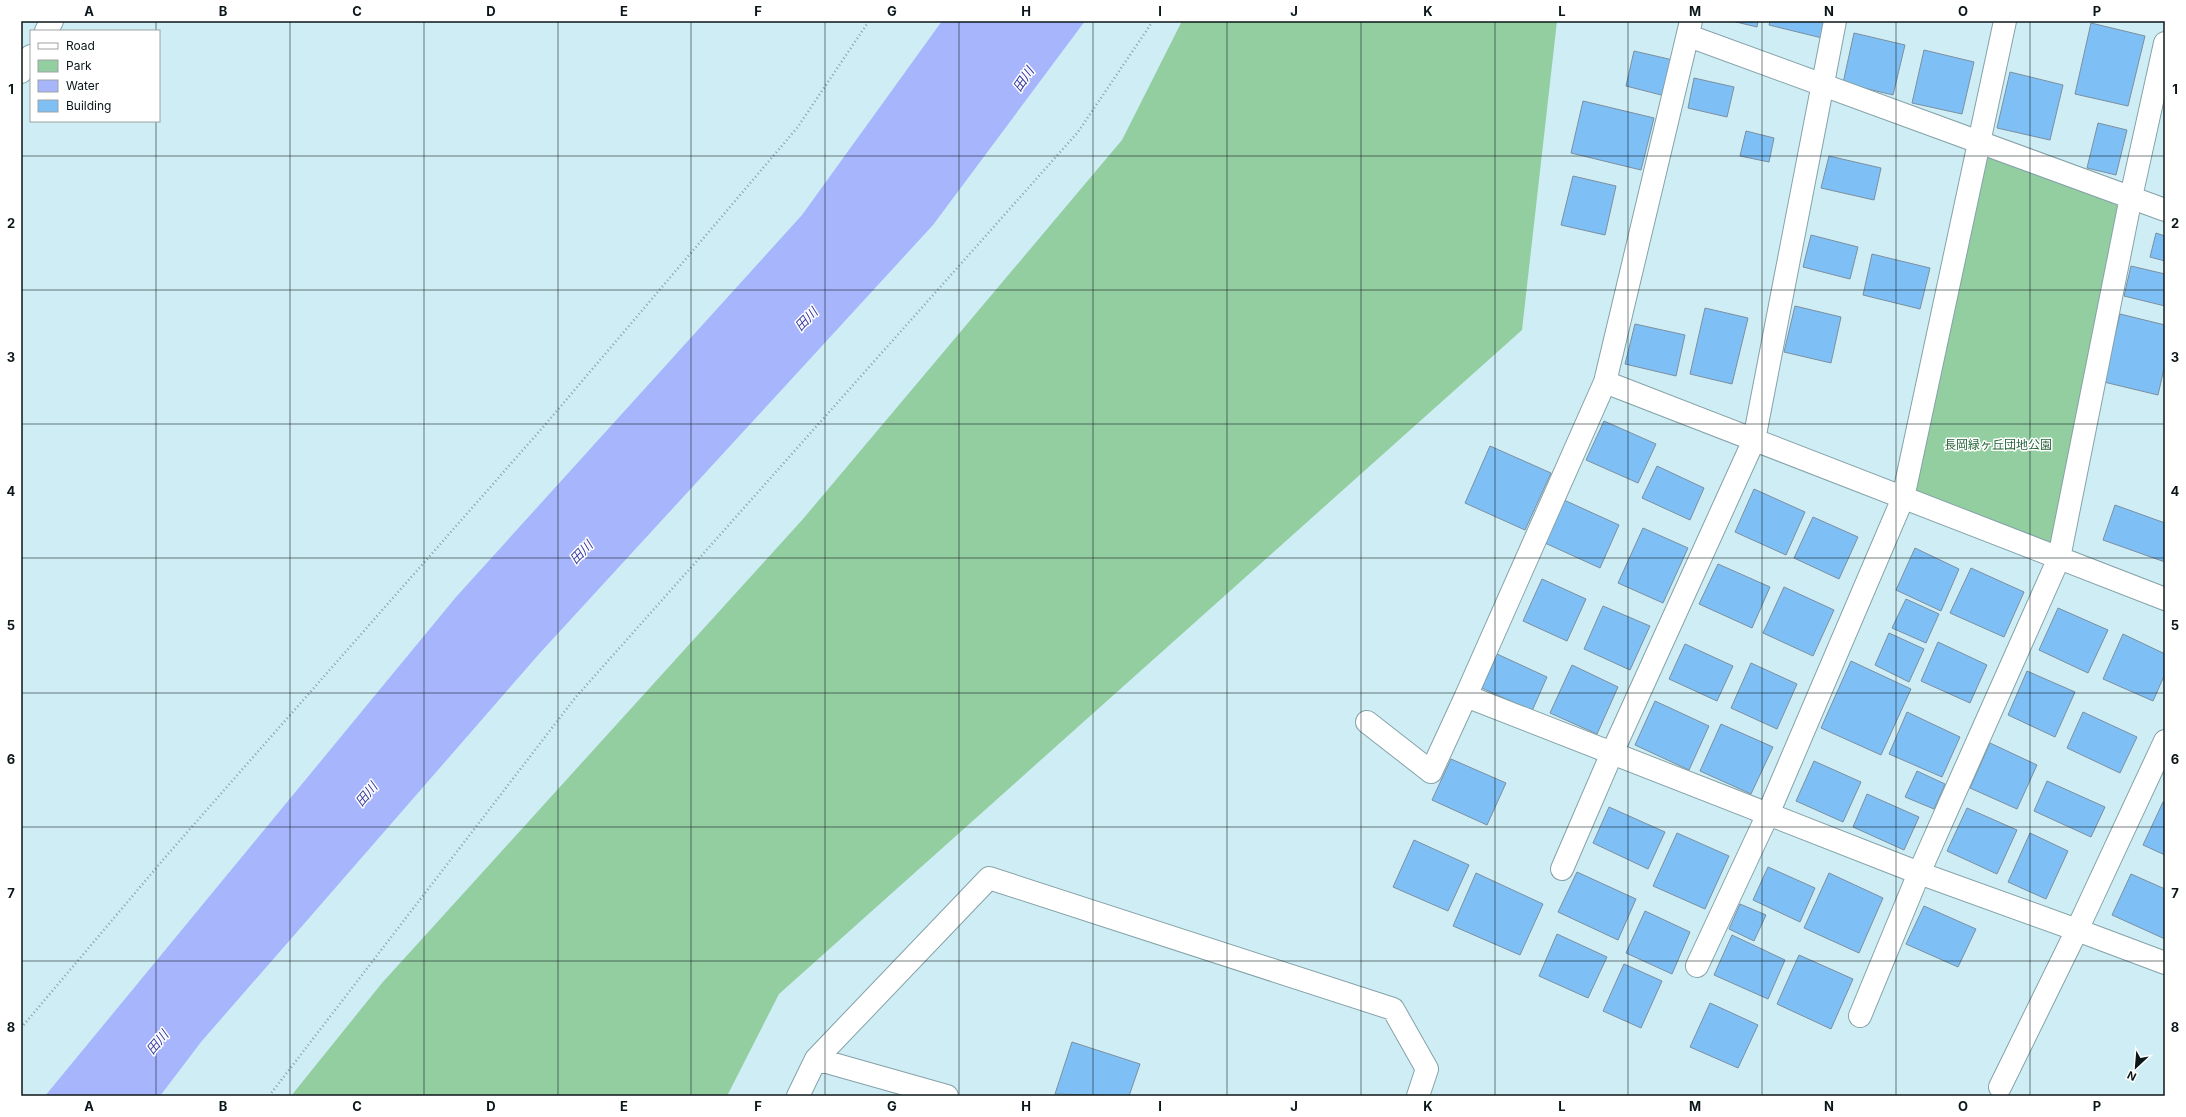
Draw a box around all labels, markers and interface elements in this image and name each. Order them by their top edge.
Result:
text: A [84,3,94,19]
text: B [219,3,228,19]
text: C [352,3,362,19]
text: D [486,3,496,19]
text: E [620,3,628,19]
text: F [754,3,762,19]
text: G [887,3,897,19]
text: H [1021,3,1031,19]
text: I [1158,3,1162,19]
text: J [1290,3,1298,19]
text: K [1423,3,1433,19]
text: L [1558,3,1566,19]
text: M [1689,3,1701,19]
text: N [1824,3,1834,19]
text: O [1958,3,1968,19]
text: P [2093,3,2101,19]
legend [30,30,160,122]
text: Road [66,38,95,53]
text: Park [66,58,92,73]
water label: 田川 [1009,62,1038,94]
text: Water [66,78,100,93]
text: 1 [8,81,14,97]
text: 1 [2172,81,2178,97]
text: Building [66,98,111,113]
text: 2 [7,215,15,231]
text: 2 [2171,215,2179,231]
water label: 田川 [791,303,822,334]
text: 3 [7,349,15,365]
text: 3 [2171,349,2179,365]
park label: 長岡緑ヶ丘団地公園 [1944,437,2052,452]
text: 4 [7,483,16,499]
text: 4 [2171,483,2180,499]
water label: 田川 [566,536,597,567]
text: 5 [7,617,15,633]
text: 5 [2171,617,2179,633]
text: 6 [7,751,15,767]
text: 6 [2171,751,2179,767]
water label: 田川 [352,777,382,809]
text: 7 [7,885,15,901]
text: 7 [2171,885,2179,901]
text: 8 [7,1019,15,1035]
text: 8 [2171,1019,2179,1035]
water label: 田川 [143,1025,173,1057]
north arrow [2116,1047,2156,1087]
text: N [2125,1068,2138,1084]
text: A [84,1098,94,1114]
text: B [219,1098,228,1114]
text: C [352,1098,362,1114]
text: D [486,1098,496,1114]
text: E [620,1098,628,1114]
text: F [754,1098,762,1114]
text: G [887,1098,897,1114]
text: H [1021,1098,1031,1114]
text: I [1158,1098,1162,1114]
text: J [1290,1098,1298,1114]
text: K [1423,1098,1433,1114]
text: L [1558,1098,1566,1114]
text: M [1689,1098,1701,1114]
text: N [1824,1098,1834,1114]
text: O [1958,1098,1968,1114]
text: P [2093,1098,2101,1114]

